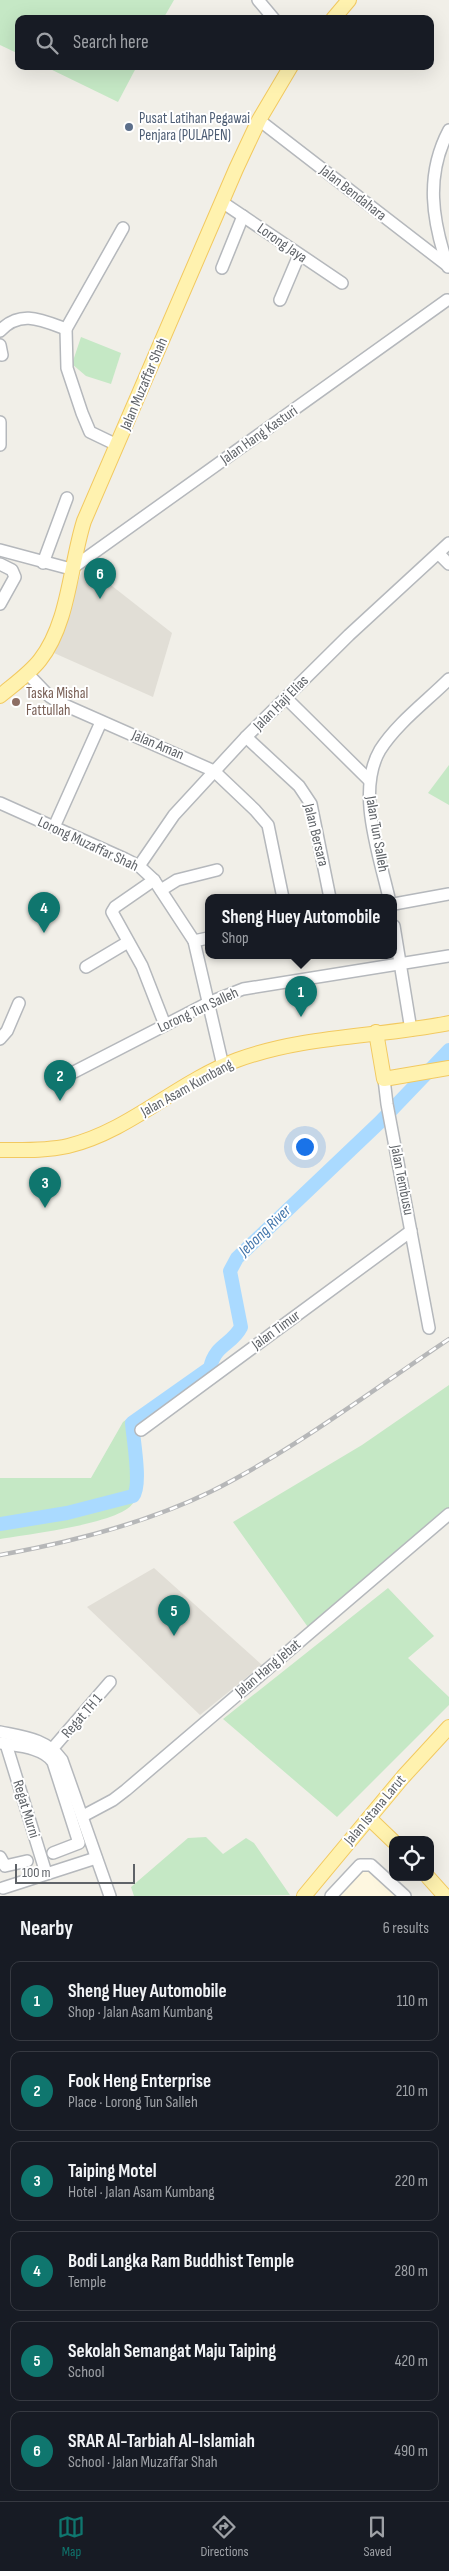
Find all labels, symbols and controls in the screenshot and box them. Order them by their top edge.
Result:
search box [15,15,434,70]
icon: search [33,29,61,57]
text: Search here [73,31,149,54]
place label: Pusat Latihan Pegawai Penjara (PULAPEN) [139,109,250,145]
marker: Pusat Latihan Pegawai Penjara (PULAPEN) [123,121,135,133]
street label: Jalan Bendahara [315,160,390,225]
street label: Lorong Jaya [253,219,311,267]
street label: Jalan Muzaffar Shah [116,335,172,434]
street label: Jalan Hang Kasturi [216,401,302,469]
pin: 6 [84,558,116,599]
street label: Jalan Haji Elias [249,671,313,735]
place label: Taska Mishal Fattullah [26,684,88,720]
marker: Taska Mishal Fattullah [10,696,22,708]
street label: Jalan Aman [128,725,187,764]
street label: Jalan Tun Salleh [361,794,393,873]
street label: Jalan Bersara [299,801,333,869]
street label: Lorong Muzaffar Shah [35,812,141,876]
pin: 4 [28,892,60,933]
popup [205,894,397,959]
text: Sheng Huey Automobile [222,906,380,929]
text: Shop [222,929,249,948]
pin: 1 [285,976,317,1017]
street label: Lorong Tun Salleh [155,983,241,1037]
street label: Jalan Asam Kumbang [137,1055,237,1122]
pin: 2 [44,1060,76,1101]
your location [292,1134,318,1160]
street label: Jalan Tembusu [386,1142,418,1217]
pin: 3 [29,1167,61,1208]
water label: Jebong River [234,1201,295,1261]
street label: Jalan Timur [247,1306,305,1355]
pin: 5 [158,1595,190,1636]
street label: Jalan Hang Jebat [230,1635,305,1702]
street label: Regat TH 1 [58,1689,107,1742]
street label: Jalan Istana Larut [339,1771,410,1850]
street label: Regat Murni [8,1778,44,1841]
map controls [389,1836,434,1881]
button: locate [389,1836,434,1881]
scale bar [15,1861,135,1884]
text: 100 m [22,1864,51,1881]
text: Nearby [20,1916,73,1941]
text: 6 results [383,1919,429,1938]
text: Sheng Huey Automobile [68,1980,227,2003]
text: 1 [34,1992,40,2011]
text: 110 m [397,1992,428,2011]
text: Shop · Jalan Asam Kumbang [68,2003,213,2022]
text: Fook Heng Enterprise [68,2070,211,2093]
text: 2 [33,2082,41,2101]
text: 210 m [396,2082,428,2101]
text: Place · Lorong Tun Salleh [68,2093,198,2112]
text: Taiping Motel [68,2160,157,2183]
text: 3 [33,2172,41,2191]
text: 220 m [395,2172,428,2191]
text: Hotel · Jalan Asam Kumbang [68,2183,215,2202]
text: Bodi Langka Ram Buddhist Temple [68,2250,294,2273]
text: 4 [33,2262,41,2281]
text: 280 m [394,2262,428,2281]
text: Temple [68,2273,106,2292]
text: Sekolah Semangat Maju Taiping [68,2340,276,2363]
text: 5 [33,2352,41,2371]
text: 420 m [395,2352,428,2371]
text: School [68,2363,104,2382]
text: SRAR Al-Tarbiah Al-Islamiah [68,2430,255,2453]
text: 6 [33,2442,41,2461]
text: 490 m [394,2442,428,2461]
text: School · Jalan Muzaffar Shah [68,2453,218,2472]
tab: Map [57,2513,85,2560]
tab: Directions [200,2513,249,2560]
tab: Saved [363,2513,392,2560]

